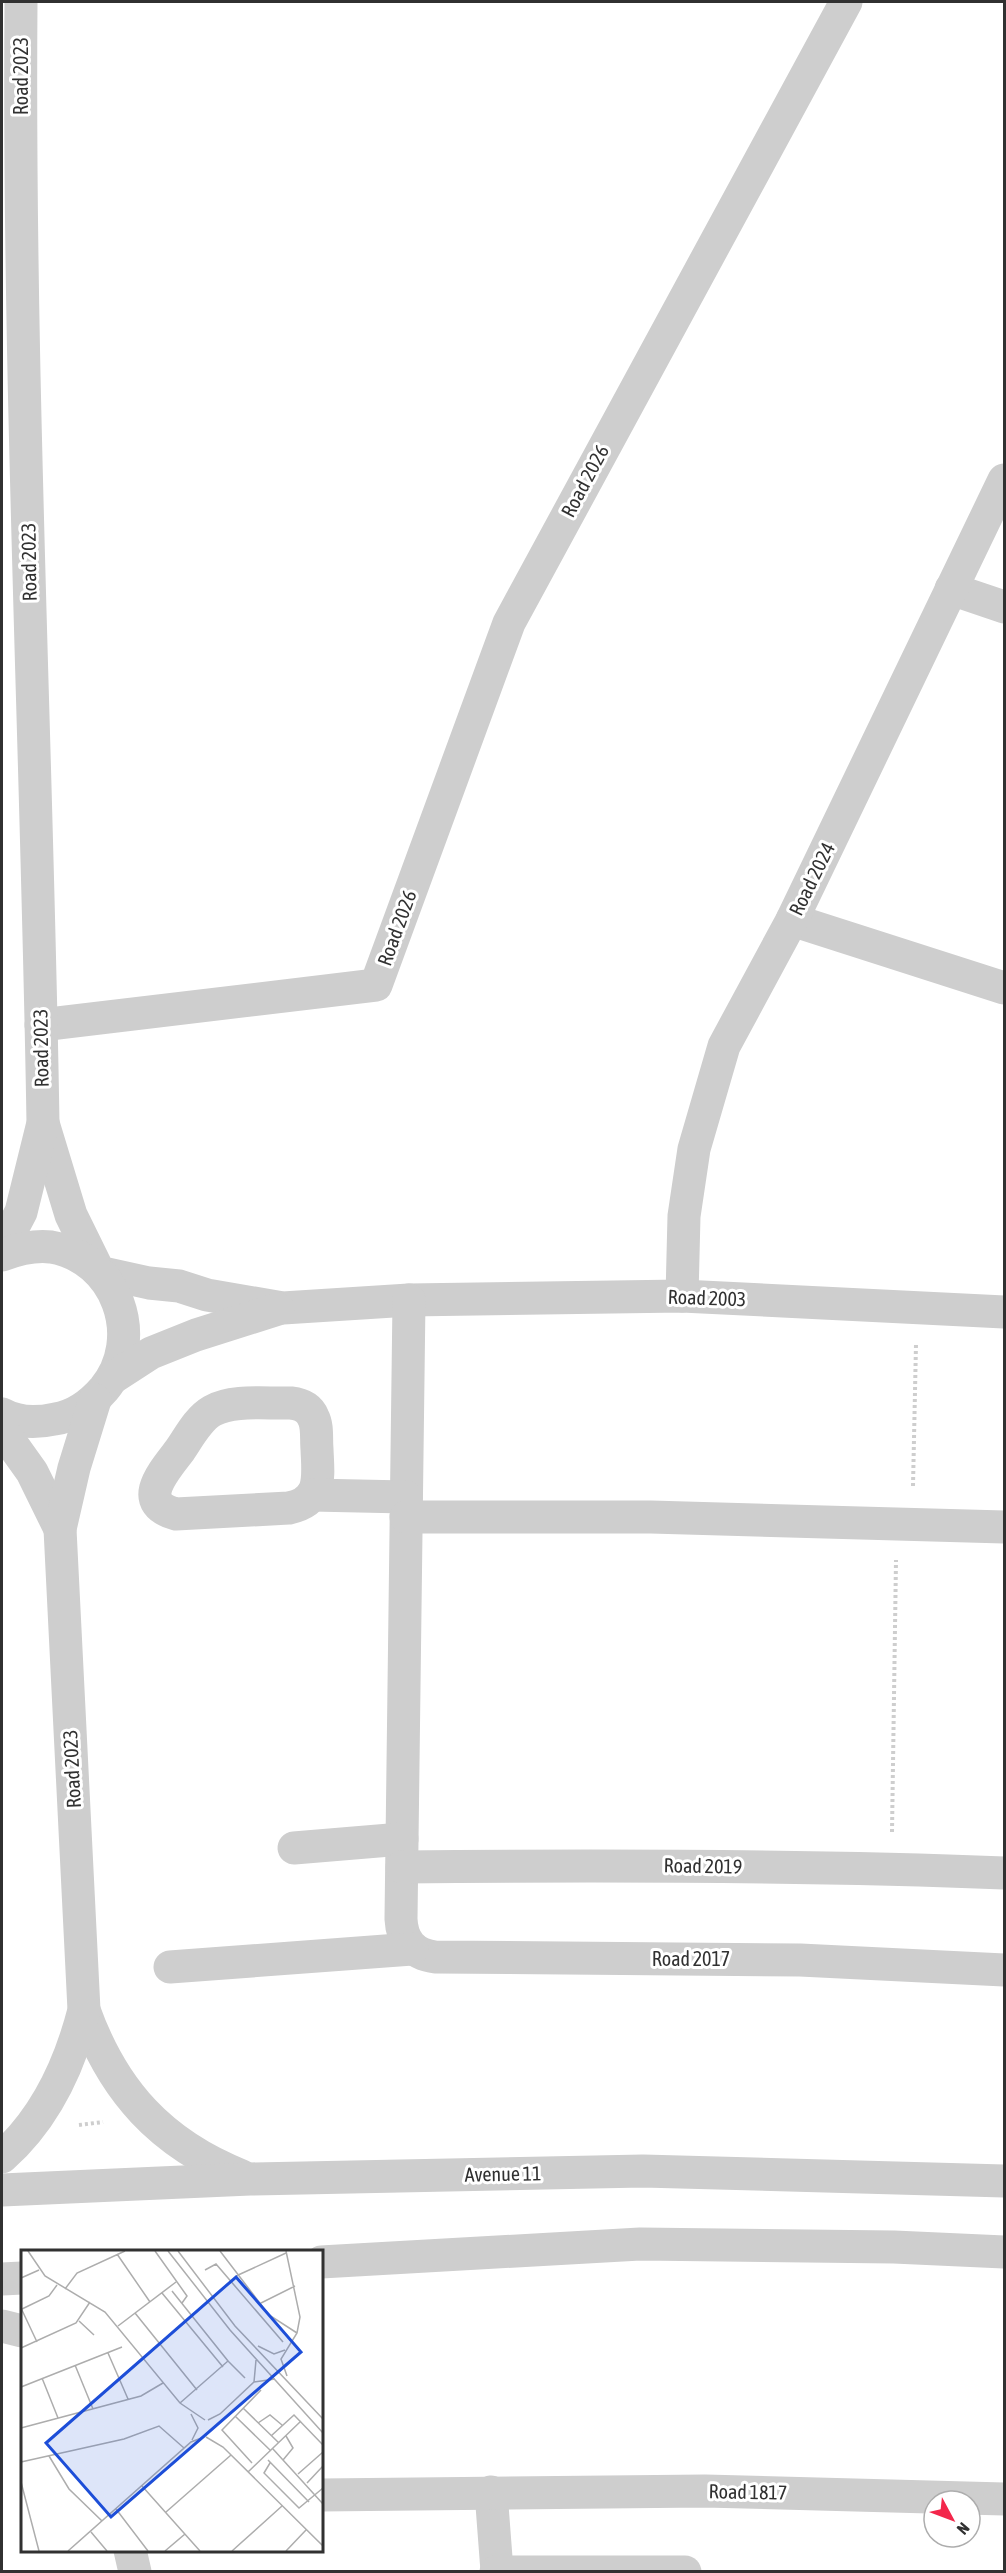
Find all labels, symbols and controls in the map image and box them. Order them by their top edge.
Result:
street label: Road 2023 [9,37,32,115]
street label: Road 2026 [556,441,613,521]
street label: Road 2023 [16,523,41,601]
street label: Road 2024 [784,838,839,919]
street label: Road 2026 [372,887,421,969]
street label: Road 2023 [28,1009,53,1087]
street label: Road 2003 [667,1285,747,1310]
street label: Road 2023 [58,1729,85,1809]
street label: Road 2019 [664,1853,742,1878]
street label: Road 2017 [652,1947,730,1970]
street label: Avenue 11 [464,2161,542,2186]
inset map [21,2250,322,2552]
street label: Road 1817 [709,2479,787,2504]
north arrow [922,2489,982,2549]
text: N [953,2519,973,2538]

